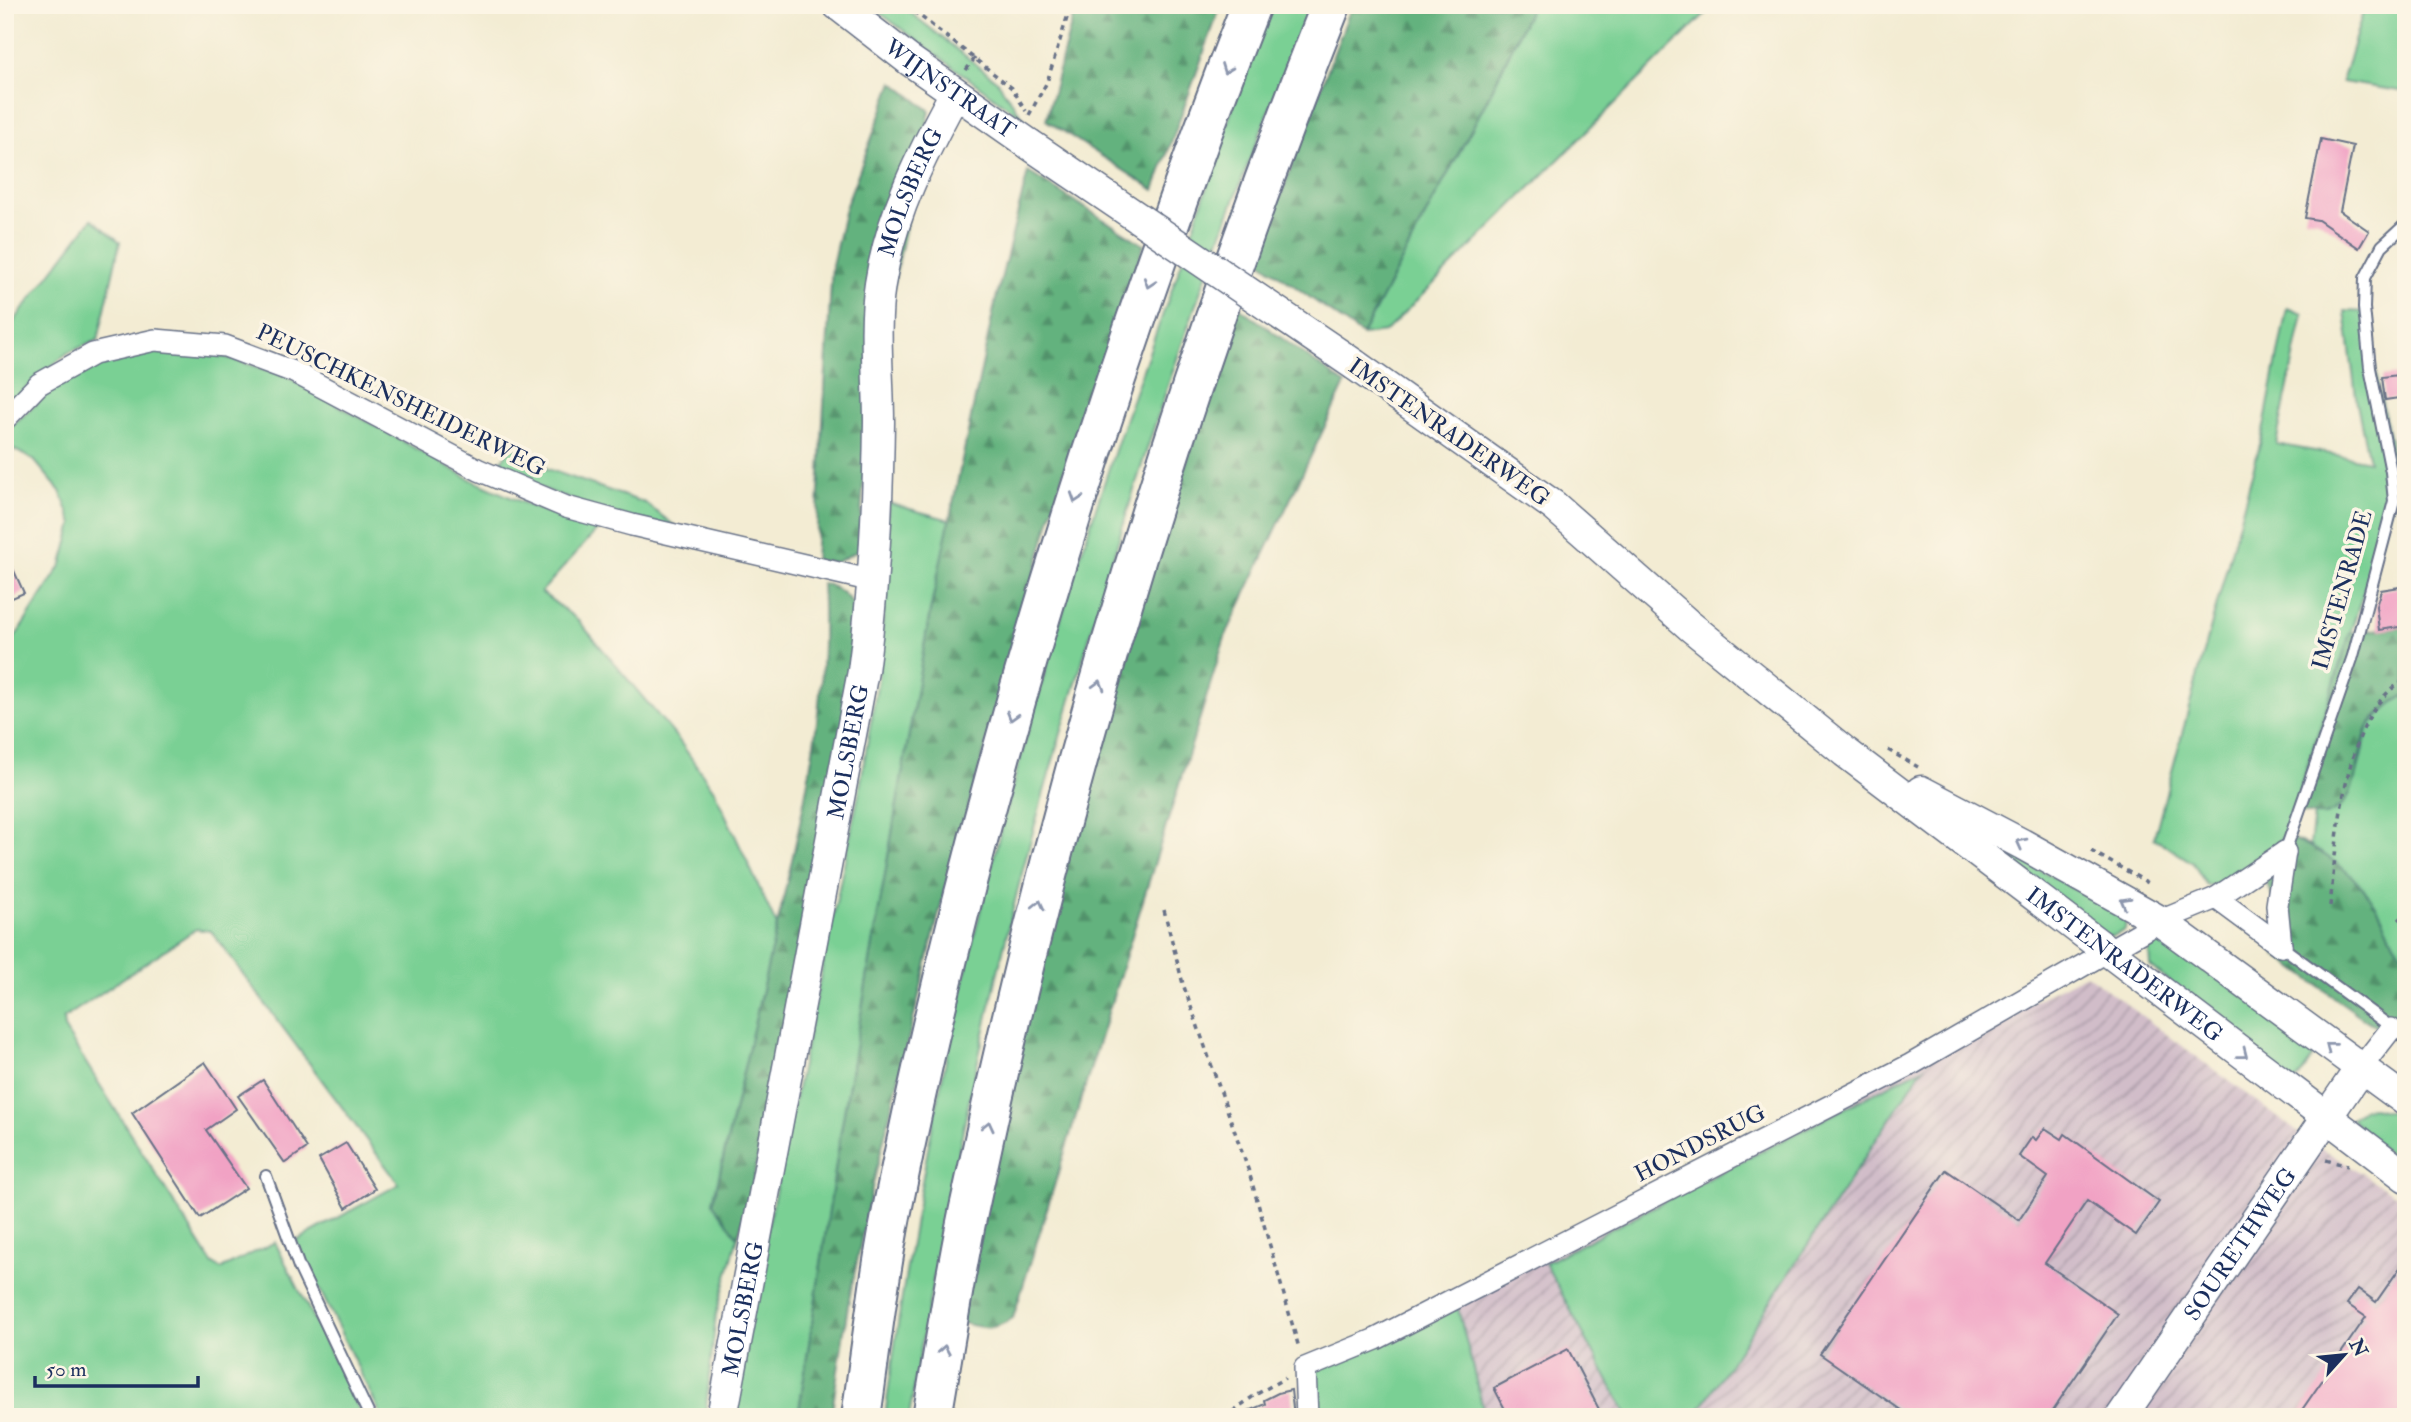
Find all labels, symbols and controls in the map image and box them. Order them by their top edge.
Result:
street label: WIJNSTRAAT [878,31,1022,145]
one-way arrow [1221,62,1235,74]
street label: MOLSBERG [871,123,949,260]
one-way arrow [1143,276,1157,288]
street label: PEUSCHKENSHEIDERWEG [252,317,550,483]
street label: IMSTENRADERWEG [1343,351,1555,513]
one-way arrow [1070,491,1084,504]
street label: IMSTENRADE [2305,507,2379,673]
one-way arrow [1091,680,1106,692]
street label: MOLSBERG [821,682,875,822]
one-way arrow [1005,710,1020,722]
one-way arrow [2016,838,2028,852]
street label: IMSTENRADERWEG [2021,880,2229,1048]
one-way arrow [2120,897,2133,910]
one-way arrow [1031,899,1045,911]
one-way arrow [2326,1043,2338,1056]
one-way arrow [2235,1045,2248,1058]
street label: HONDSRUG [1630,1098,1770,1188]
one-way arrow [979,1120,994,1132]
street label: SOURETHWEG [2177,1162,2302,1326]
street label: MOLSBERG [715,1239,769,1379]
north arrow [2310,1320,2380,1390]
text: N [2343,1334,2373,1362]
one-way arrow [936,1344,951,1355]
scale bar [35,1345,198,1389]
text: 50 m [46,1356,87,1383]

